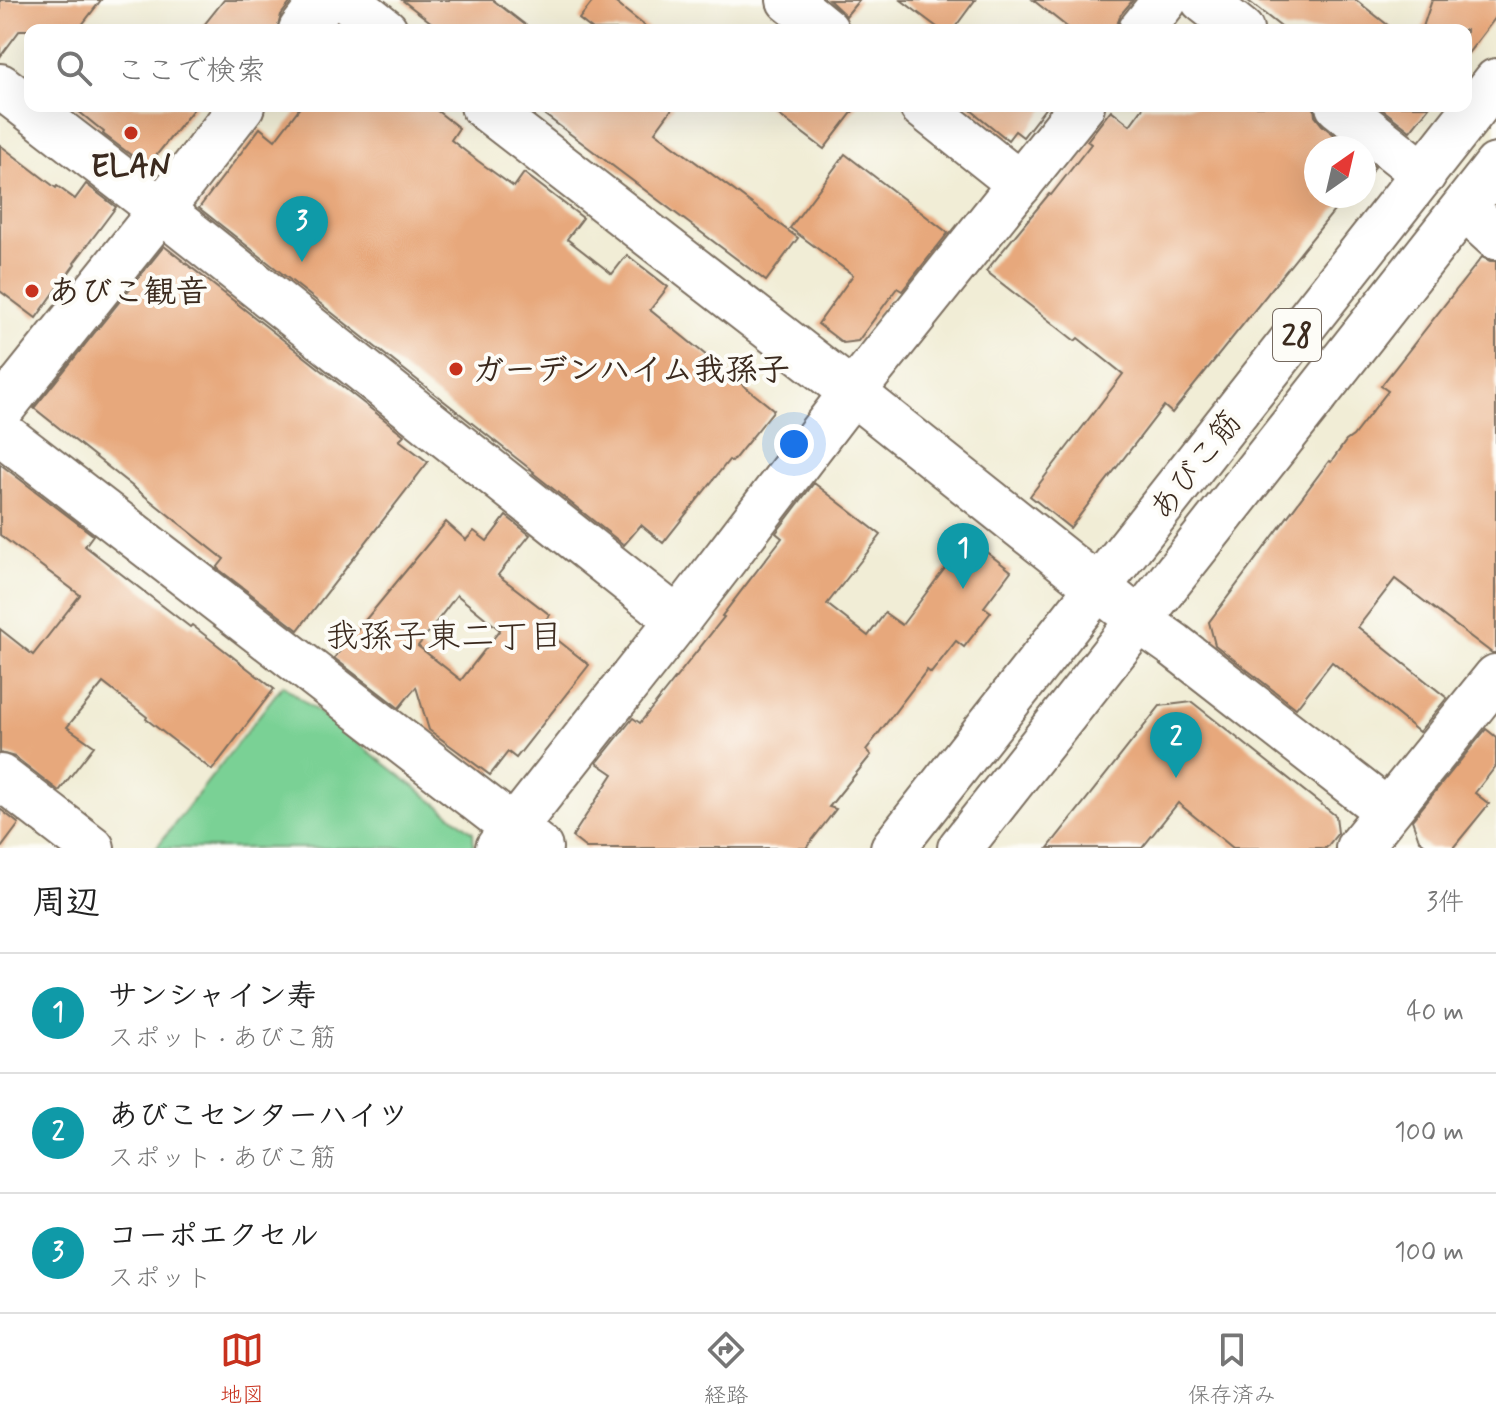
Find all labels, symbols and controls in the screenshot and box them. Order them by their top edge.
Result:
search box [24,24,1472,112]
icon: search [52,46,96,90]
text: ここで検索 [116,52,266,91]
marker: ELAN [122,124,140,142]
north arrow [1304,136,1376,208]
place label: ELAN [91,146,171,188]
pin: 3 [276,196,328,262]
place label: あびこ観音 [48,272,208,314]
marker: あびこ観音 [23,282,41,300]
road number: 28 [1273,309,1321,361]
place label: ガーデンハイム我孫子 [472,350,789,392]
marker: ガーデンハイム我孫子 [447,360,465,378]
street label: あびこ筋 [1141,403,1253,530]
your location [774,424,814,464]
pin: 1 [937,523,989,589]
district label: 我孫子東二丁目 [325,615,563,660]
pin: 2 [1150,712,1202,778]
text: 周辺 [32,881,100,926]
text: 3件 [1426,886,1464,920]
text: サンシャイン寿 [108,977,317,1016]
text: 1 [52,996,64,1030]
text: 40 m [1406,996,1464,1030]
text: スポット · あびこ筋 [108,1022,336,1056]
text: あびこセンターハイツ [108,1097,408,1136]
text: 2 [52,1116,64,1150]
text: 100 m [1394,1116,1464,1150]
text: スポット · あびこ筋 [108,1142,336,1176]
text: コーポエクセル [108,1217,319,1256]
text: 3 [52,1236,64,1270]
text: 100 m [1394,1236,1464,1270]
text: スポット [108,1262,212,1296]
tab: 地図 [220,1328,264,1410]
tab: 経路 [704,1328,748,1410]
tab: 保存済み [1188,1328,1276,1410]

